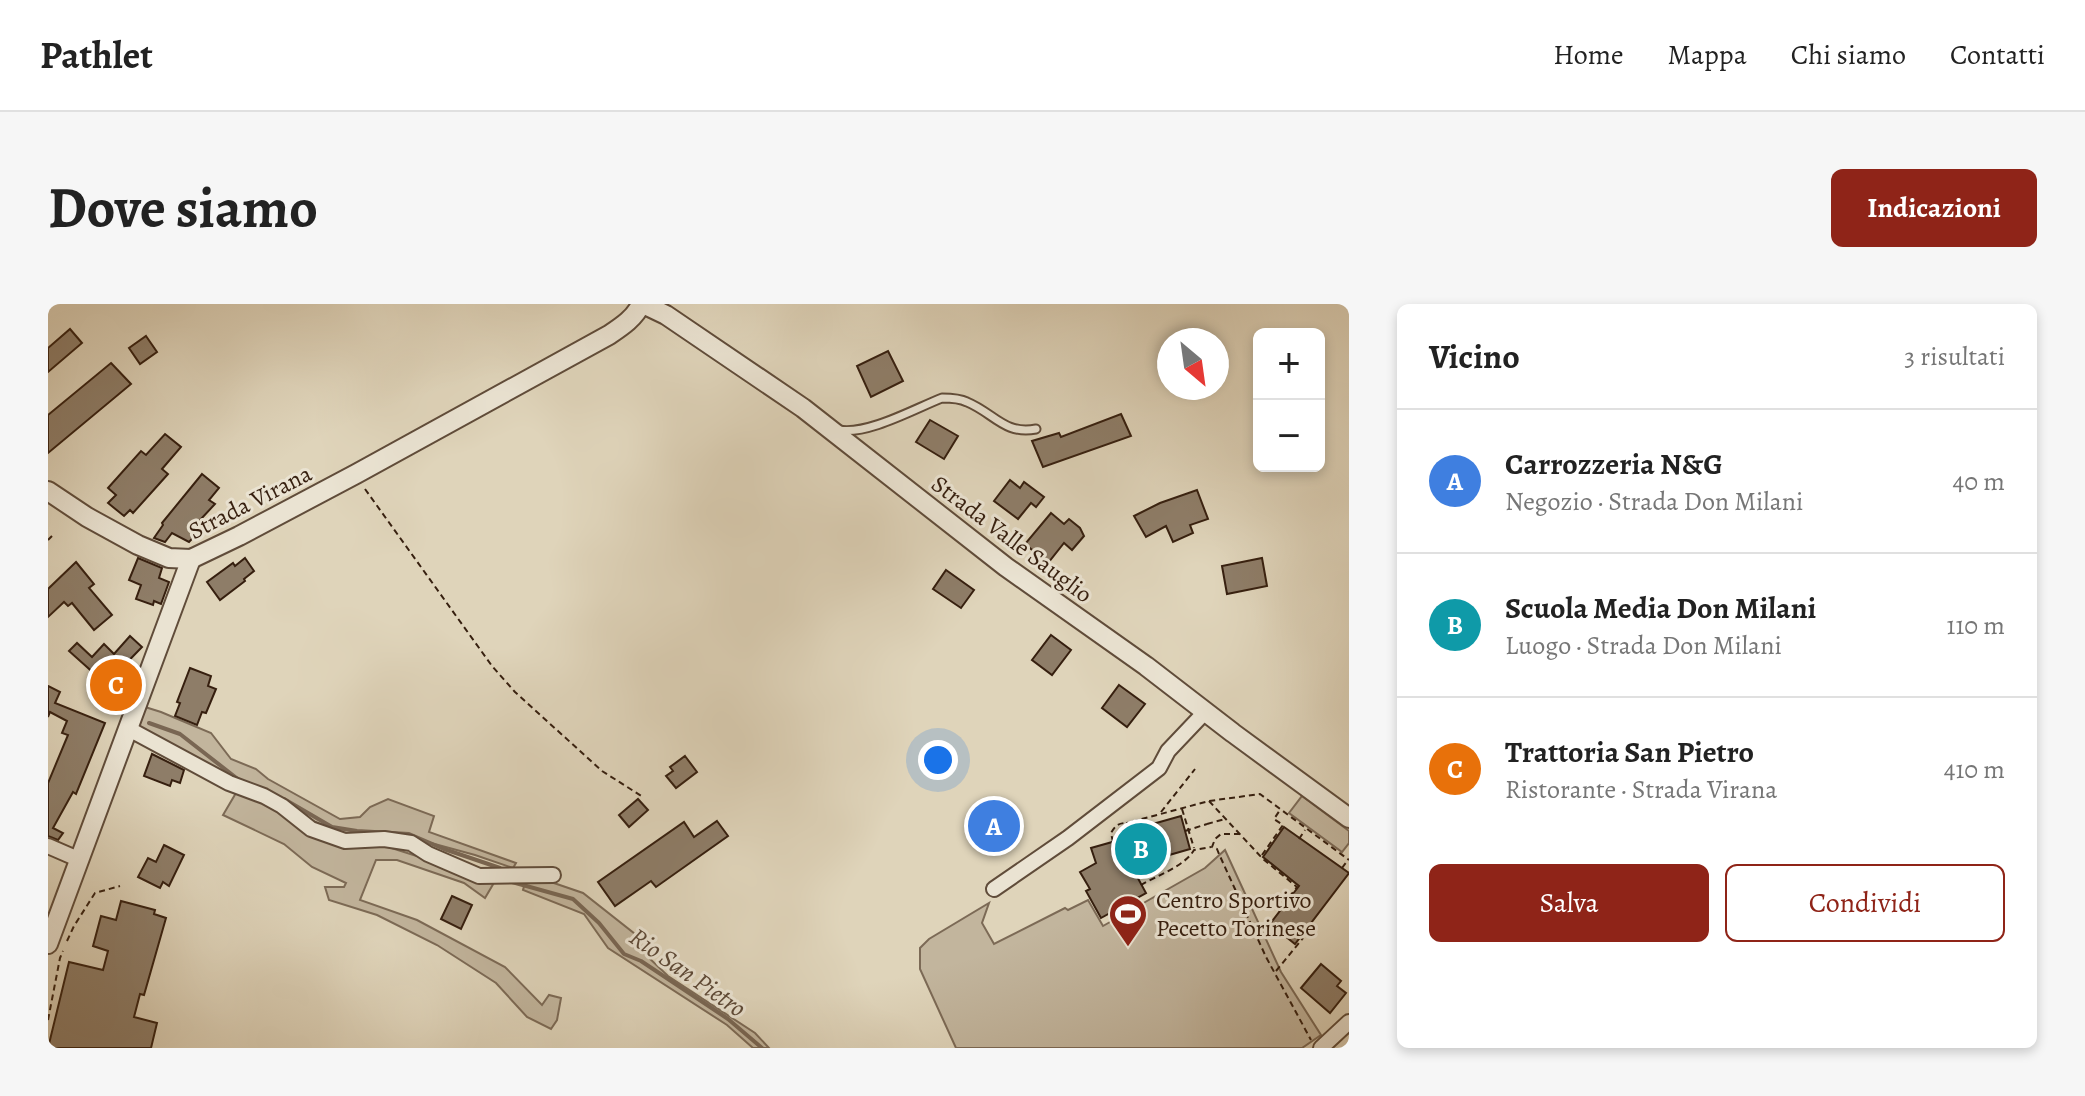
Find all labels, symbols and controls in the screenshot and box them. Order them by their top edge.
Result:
text: Pathlet [40,29,153,81]
text: Home [1553,36,1624,74]
text: Mappa [1668,36,1747,74]
text: Chi siamo [1791,36,1906,74]
text: Contatti [1950,36,2045,74]
button: Indicazioni [1831,169,2037,247]
text: Dove siamo [48,170,318,246]
north arrow [1157,328,1229,400]
map controls [1253,328,1325,472]
button: + [1253,328,1325,400]
text: Vicino [1429,333,1520,380]
text: 3 risultati [1904,339,2005,374]
button: − [1253,400,1325,472]
text: Carrozzeria N&G [1505,444,1723,484]
street label: Strada Virana [183,457,318,547]
text: A [1447,464,1463,499]
text: 40 m [1953,464,2005,499]
street label: Strada Valle Sauglio [925,468,1099,610]
text: Negozio · Strada Don Milani [1505,484,1803,519]
text: Scuola Media Don Milani [1505,588,1816,628]
text: B [1447,608,1463,643]
text: 110 m [1947,608,2005,643]
text: Luogo · Strada Don Milani [1505,628,1782,663]
pin: C [90,655,142,715]
text: Trattoria San Pietro [1505,732,1754,772]
your location [918,740,958,780]
text: C [1447,752,1463,787]
text: 410 m [1944,752,2005,787]
text: Ristorante · Strada Virana [1505,772,1777,807]
pin: A [968,796,1020,856]
pin: B [1115,819,1167,879]
button: Salva [1429,864,1709,942]
button: Condividi [1725,864,2005,942]
place label: Centro Sportivo Pecetto Torinese [1156,884,1316,944]
sports icon: Centro Sportivo Pecetto Torinese [1107,893,1149,948]
water label: Rio San Pietro [622,919,753,1025]

